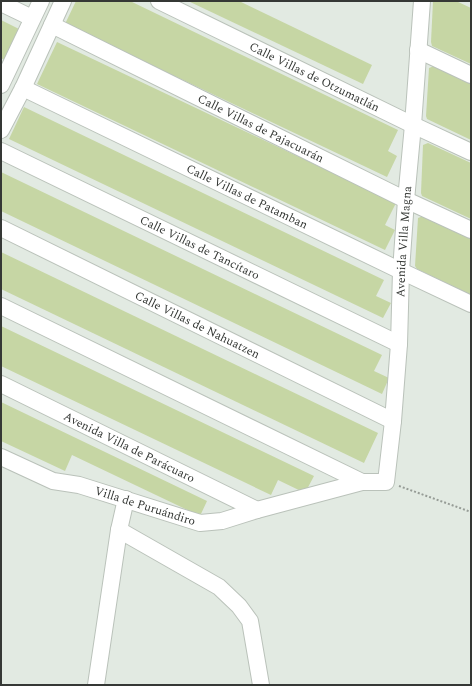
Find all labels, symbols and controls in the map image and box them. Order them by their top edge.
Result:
street label: Calle Villas de Otzumatlán [246,37,383,117]
street label: Calle Villas de Pajacuarán [194,89,327,168]
street label: Calle Villas de Patamban [183,159,311,234]
street label: Avenida Villa Magna [391,185,417,298]
street label: Calle Villas de Tancítaro [136,211,263,285]
street label: Calle Villas de Nahuatzen [131,286,263,364]
street label: Avenida Villa de Parácuaro [60,407,198,488]
street label: Villa de Puruándiro [92,482,198,531]

